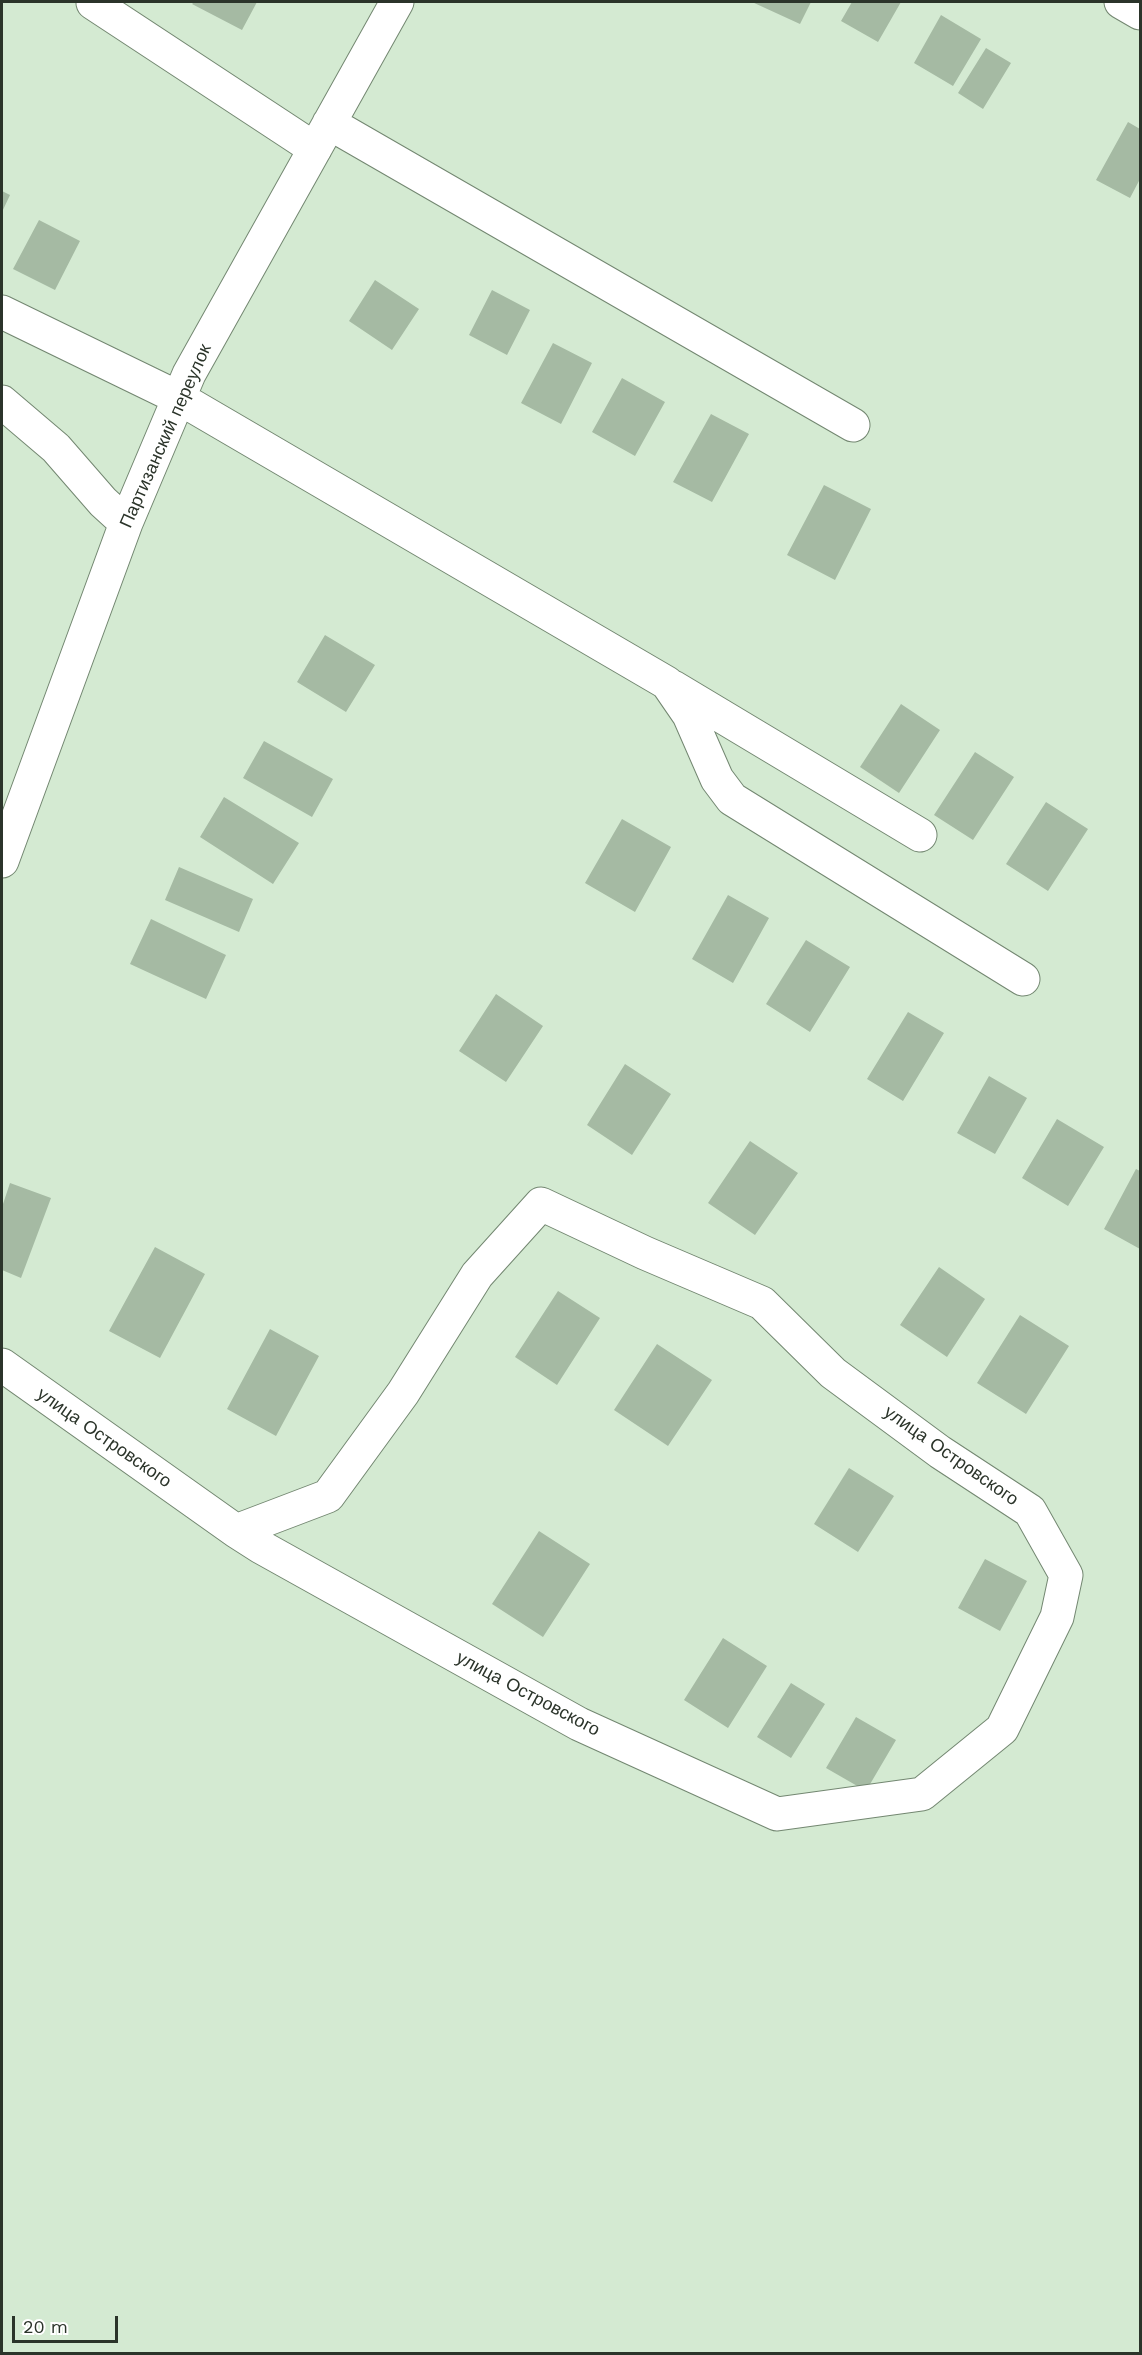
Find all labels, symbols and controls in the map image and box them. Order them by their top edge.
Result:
street label: Партизанский переулок [116,341,216,531]
street label: улица Островского [32,1383,176,1493]
street label: улица Островского [879,1401,1023,1511]
street label: улица Островского [453,1647,603,1741]
scale bar [15,2304,122,2342]
text: 20 m [23,2316,68,2337]

